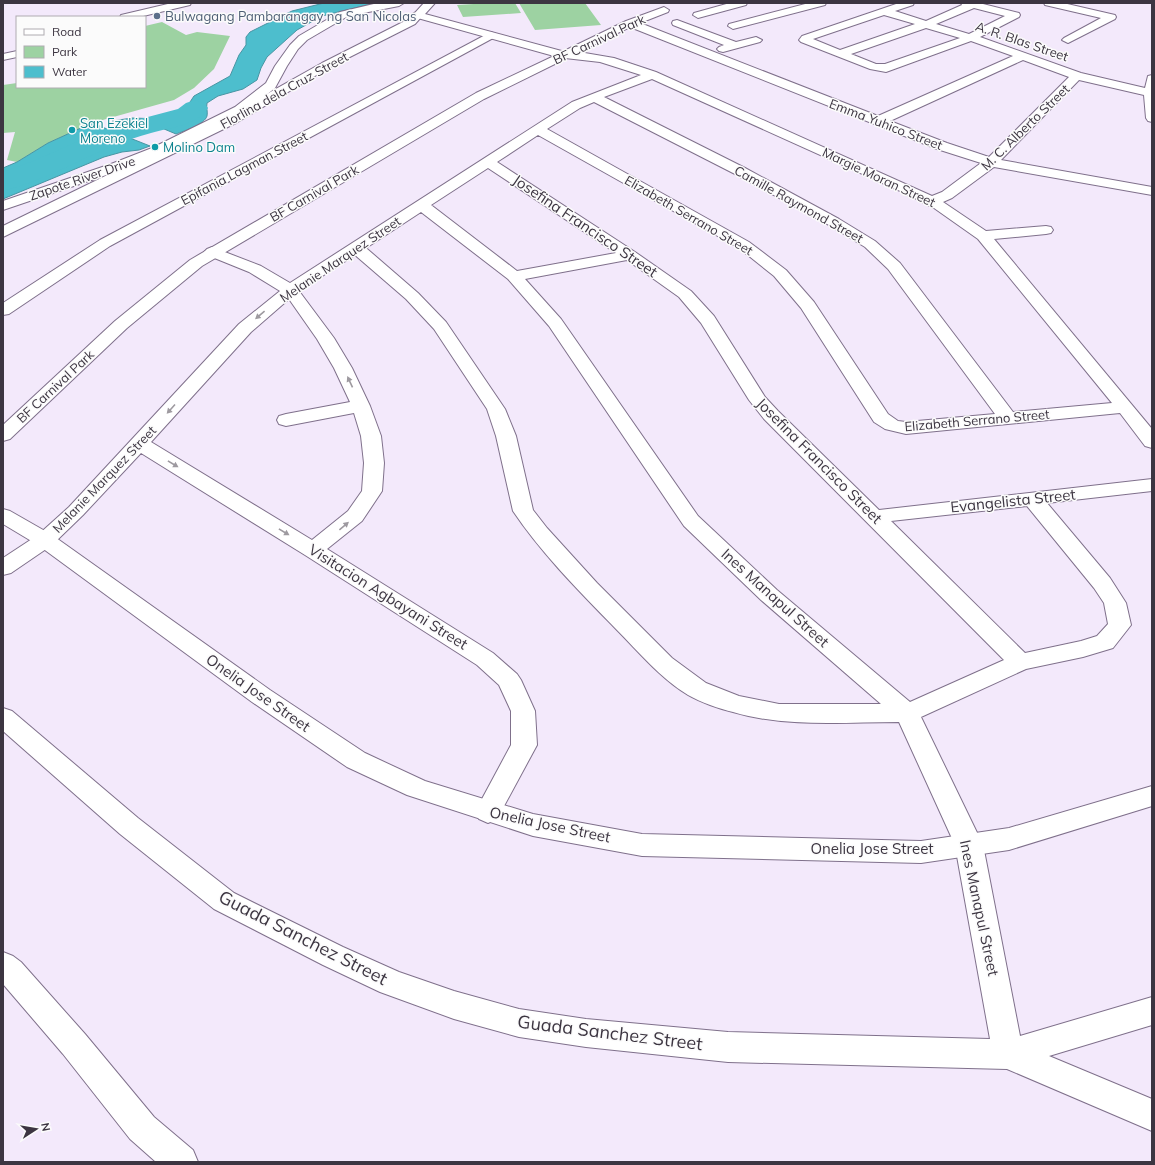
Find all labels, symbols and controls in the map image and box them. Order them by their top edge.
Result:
place label: Bulwagang Pambarangay ng San Nicolas [165,8,416,24]
marker: Bulwagang Pambarangay ng San Nicolas [152,11,162,21]
street label: BF Carnival Park [550,11,648,67]
legend [16,16,146,88]
street label: A. R. Blas Street [973,18,1071,65]
text: Road [52,24,81,39]
text: Park [52,44,78,59]
street label: Florlina dela Cruz Street [217,48,351,132]
text: Water [52,64,88,79]
street label: M. C. Alberto Street [977,80,1073,173]
street label: Emma Yuhico Street [827,95,945,153]
place label: San Ezekiel Moreno [80,115,148,146]
marker: San Ezekiel Moreno [67,125,77,135]
street label: Epifania Lagman Street [178,128,311,208]
place label: Molino Dam [163,139,235,155]
marker: Molino Dam [150,142,160,152]
street label: Margie Moran Street [820,144,939,210]
street label: Zapote River Drive [27,152,137,204]
street label: BF Carnival Park [267,161,362,225]
street label: Camille Raymond Street [732,162,867,246]
street label: Josefina Francisco Street [509,170,661,281]
street label: Elizabeth Serrano Street [622,172,756,259]
street label: Melanie Marquez Street [277,212,404,305]
one-way arrow [255,311,266,320]
street label: BF Carnival Park [13,346,97,426]
one-way arrow [347,377,353,388]
street label: Josefina Francisco Street [752,394,886,528]
one-way arrow [167,405,176,414]
street label: Elizabeth Serrano Street [904,406,1051,434]
street label: Melanie Marquez Street [49,422,159,536]
one-way arrow [168,460,178,468]
street label: Evangelista Street [949,484,1076,517]
one-way arrow [339,522,349,531]
one-way arrow [279,528,289,536]
street label: Visitacion Agbayani Street [305,540,471,653]
street label: Ines Manapul Street [718,544,833,651]
street label: Onelia Jose Street [202,650,314,736]
street label: Onelia Jose Street [488,802,612,847]
street label: Ines Manapul Street [956,838,1003,978]
street label: Onelia Jose Street [810,839,934,858]
street label: Guada Sanchez Street [215,885,391,990]
street label: Guada Sanchez Street [516,1010,704,1055]
north arrow [16,1109,56,1149]
text: N [38,1121,53,1132]

